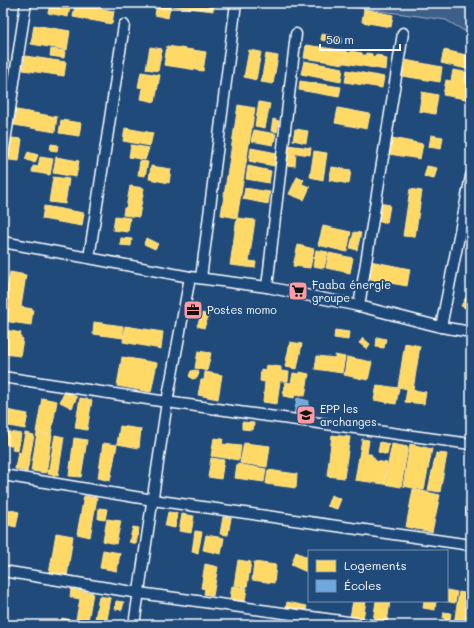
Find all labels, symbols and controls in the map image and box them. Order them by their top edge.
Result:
scale bar [320,26,400,52]
text: 50 m [326,31,354,47]
place label: Faaba énergie groupe [312,277,391,305]
supermarket icon: Faaba énergie groupe [287,280,309,302]
office icon: Postes momo [182,299,204,321]
place label: Postes momo [207,302,277,317]
place label: EPP les archanges [320,401,377,429]
school or university icon: EPP les archanges [295,404,317,426]
legend [308,550,448,602]
text: Logements [344,557,407,573]
text: Écoles [344,577,381,593]

